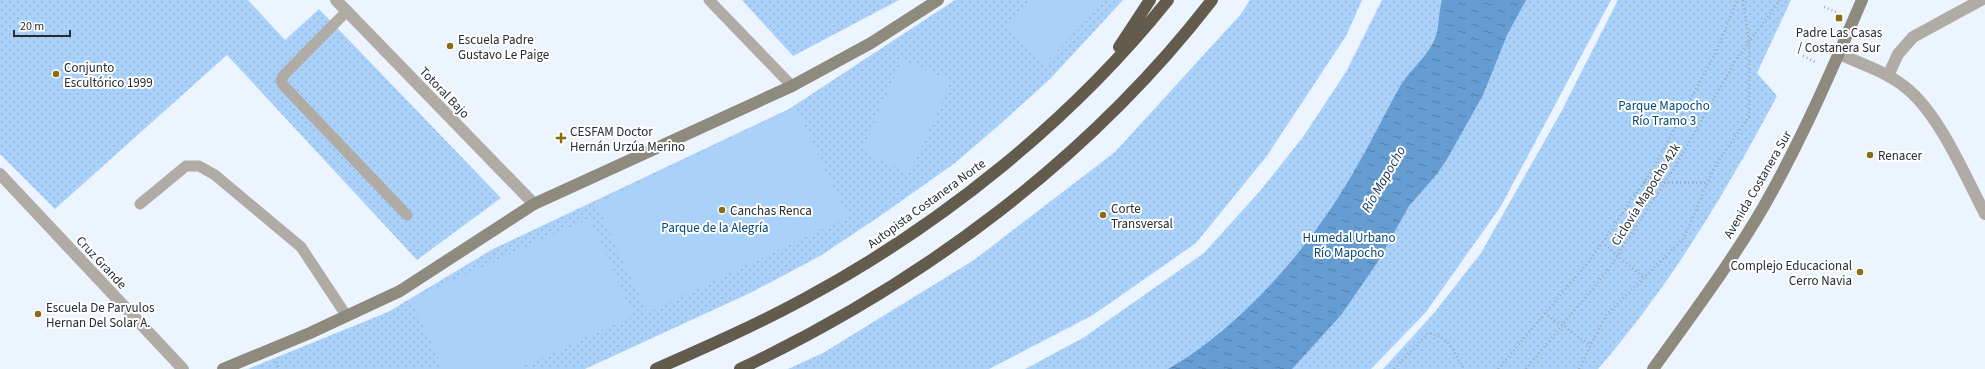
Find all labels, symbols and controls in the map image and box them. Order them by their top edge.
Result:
scale bar [14,12,70,38]
marker: Padre Las Casas / Costanera Sur [1834,13,1844,23]
text: 20 m [20,18,44,35]
place label: Padre Las Casas / Costanera Sur [1796,24,1883,57]
place label: Escuela Padre Gustavo Le Paige [458,31,549,64]
marker: Escuela Padre Gustavo Le Paige [445,41,455,51]
place label: Conjunto Escultórico 1999 [64,59,153,92]
street label: Totoral Bajo [415,63,473,122]
marker: Conjunto Escultórico 1999 [51,69,61,79]
park label: Parque Mapocho Río Tramo 3 [1618,97,1710,130]
place label: CESFAM Doctor Hernán Urzúa Merino [570,123,685,156]
street label: Avenida Costanera Sur [1720,127,1796,242]
marker: CESFAM Doctor Hernán Urzúa Merino [555,132,567,144]
street label: Ciclovía Mapocho 42k [1607,139,1685,249]
water label: Río Mapocho [1357,143,1411,216]
place label: Renacer [1878,147,1922,165]
marker: Renacer [1865,150,1875,160]
street label: Autopista Costanera Norte [864,155,989,253]
place label: Corte Transversal [1111,200,1173,233]
place label: Canchas Renca [730,202,812,220]
marker: Canchas Renca [717,205,727,215]
marker: Corte Transversal [1098,210,1108,220]
park label: Parque de la Alegría [661,219,769,237]
park label: Humedal Urbano Río Mapocho [1302,229,1396,262]
street label: Cruz Grande [72,232,131,293]
place label: Complejo Educacional Cerro Navia [1730,257,1852,290]
marker: Complejo Educacional Cerro Navia [1855,267,1865,277]
place label: Escuela De Parvulos Hernan Del Solar A. [46,299,155,332]
marker: Escuela De Parvulos Hernan Del Solar A. [33,309,43,319]

